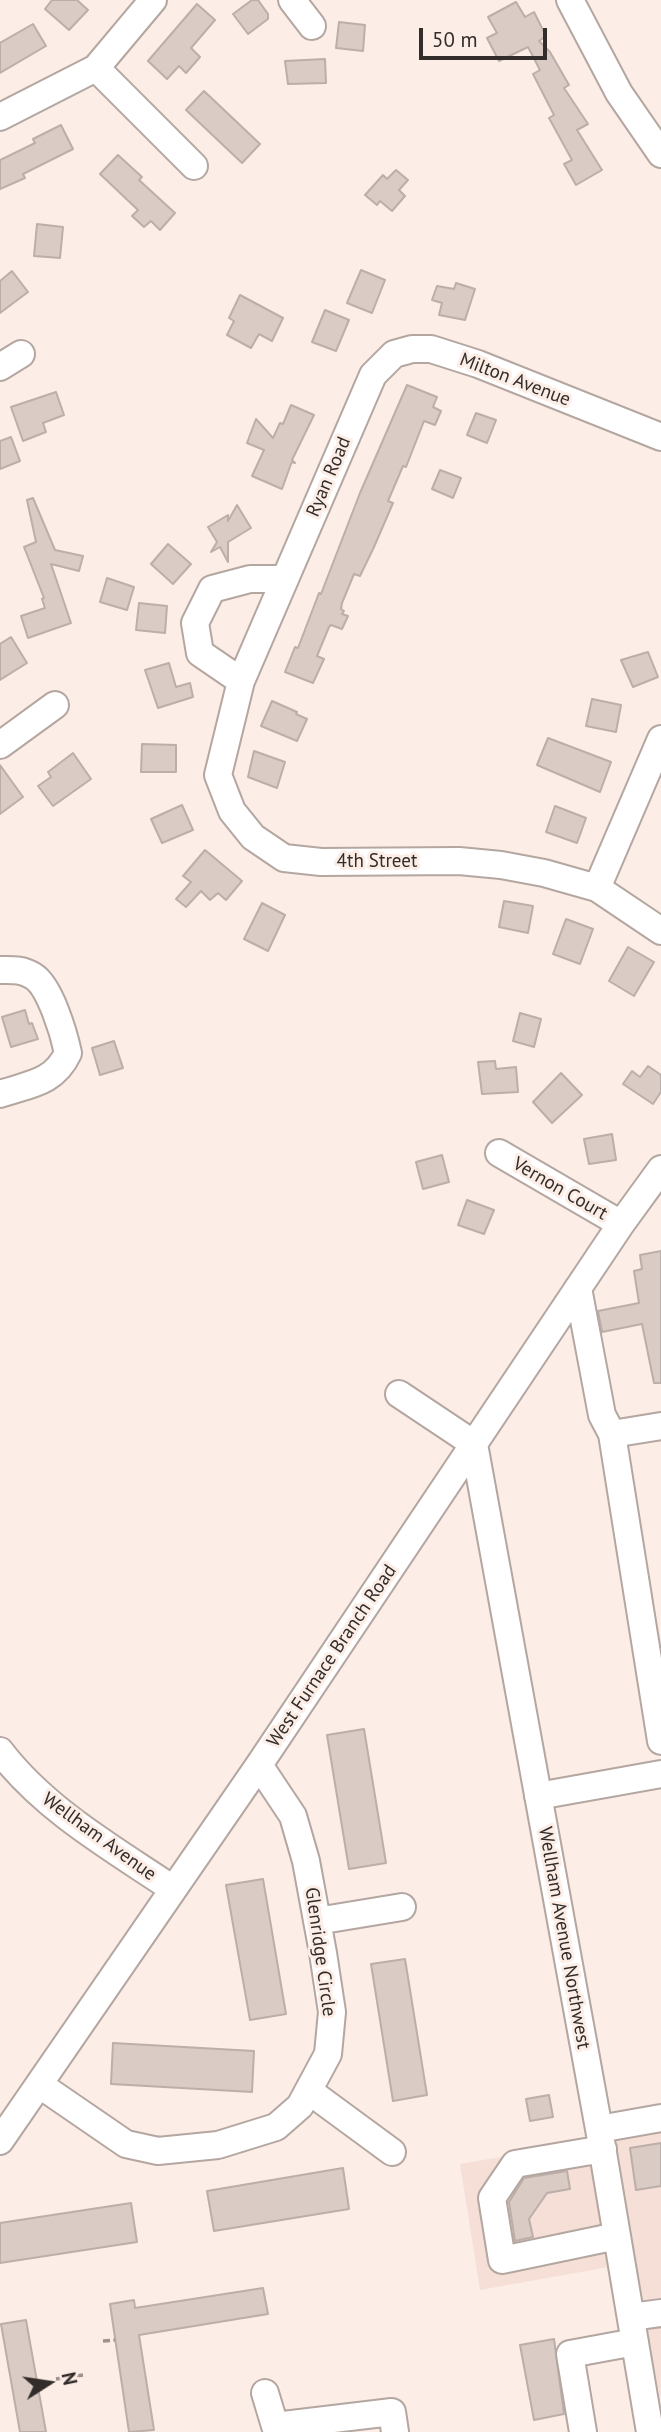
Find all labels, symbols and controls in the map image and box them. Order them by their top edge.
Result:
scale bar [423,14,551,58]
text: 50 m [432,26,478,53]
street label: Milton Avenue [456,348,574,412]
street label: Ryan Road [302,434,356,520]
street label: 4th Street [337,851,417,873]
street label: Vernon Court [508,1153,612,1225]
street label: West Furnace Branch Road [262,1561,402,1751]
street label: Wellham Avenue [38,1788,160,1886]
street label: Wellham Avenue Northwest [533,1825,595,2051]
street label: Glenridge Circle [300,1886,340,2018]
north arrow [14,2348,84,2418]
text: N [57,2370,83,2387]

